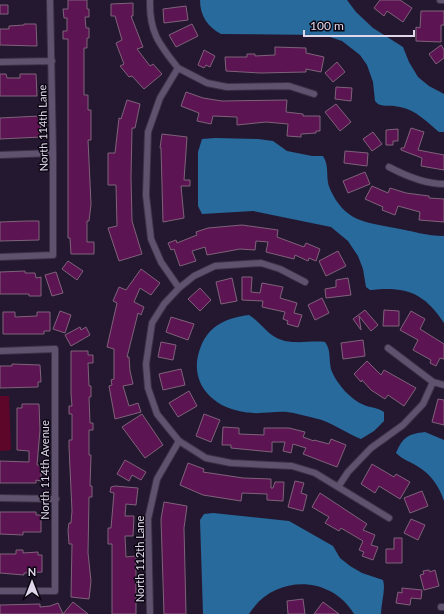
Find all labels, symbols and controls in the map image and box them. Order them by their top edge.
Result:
scale bar [304,12,414,38]
text: 100 m [310,18,344,33]
street label: North 114th Lane [35,84,50,171]
street label: North 114th Avenue [38,420,51,520]
street label: North 112th Lane [133,516,146,602]
north arrow [12,562,52,602]
text: N [28,565,36,578]

